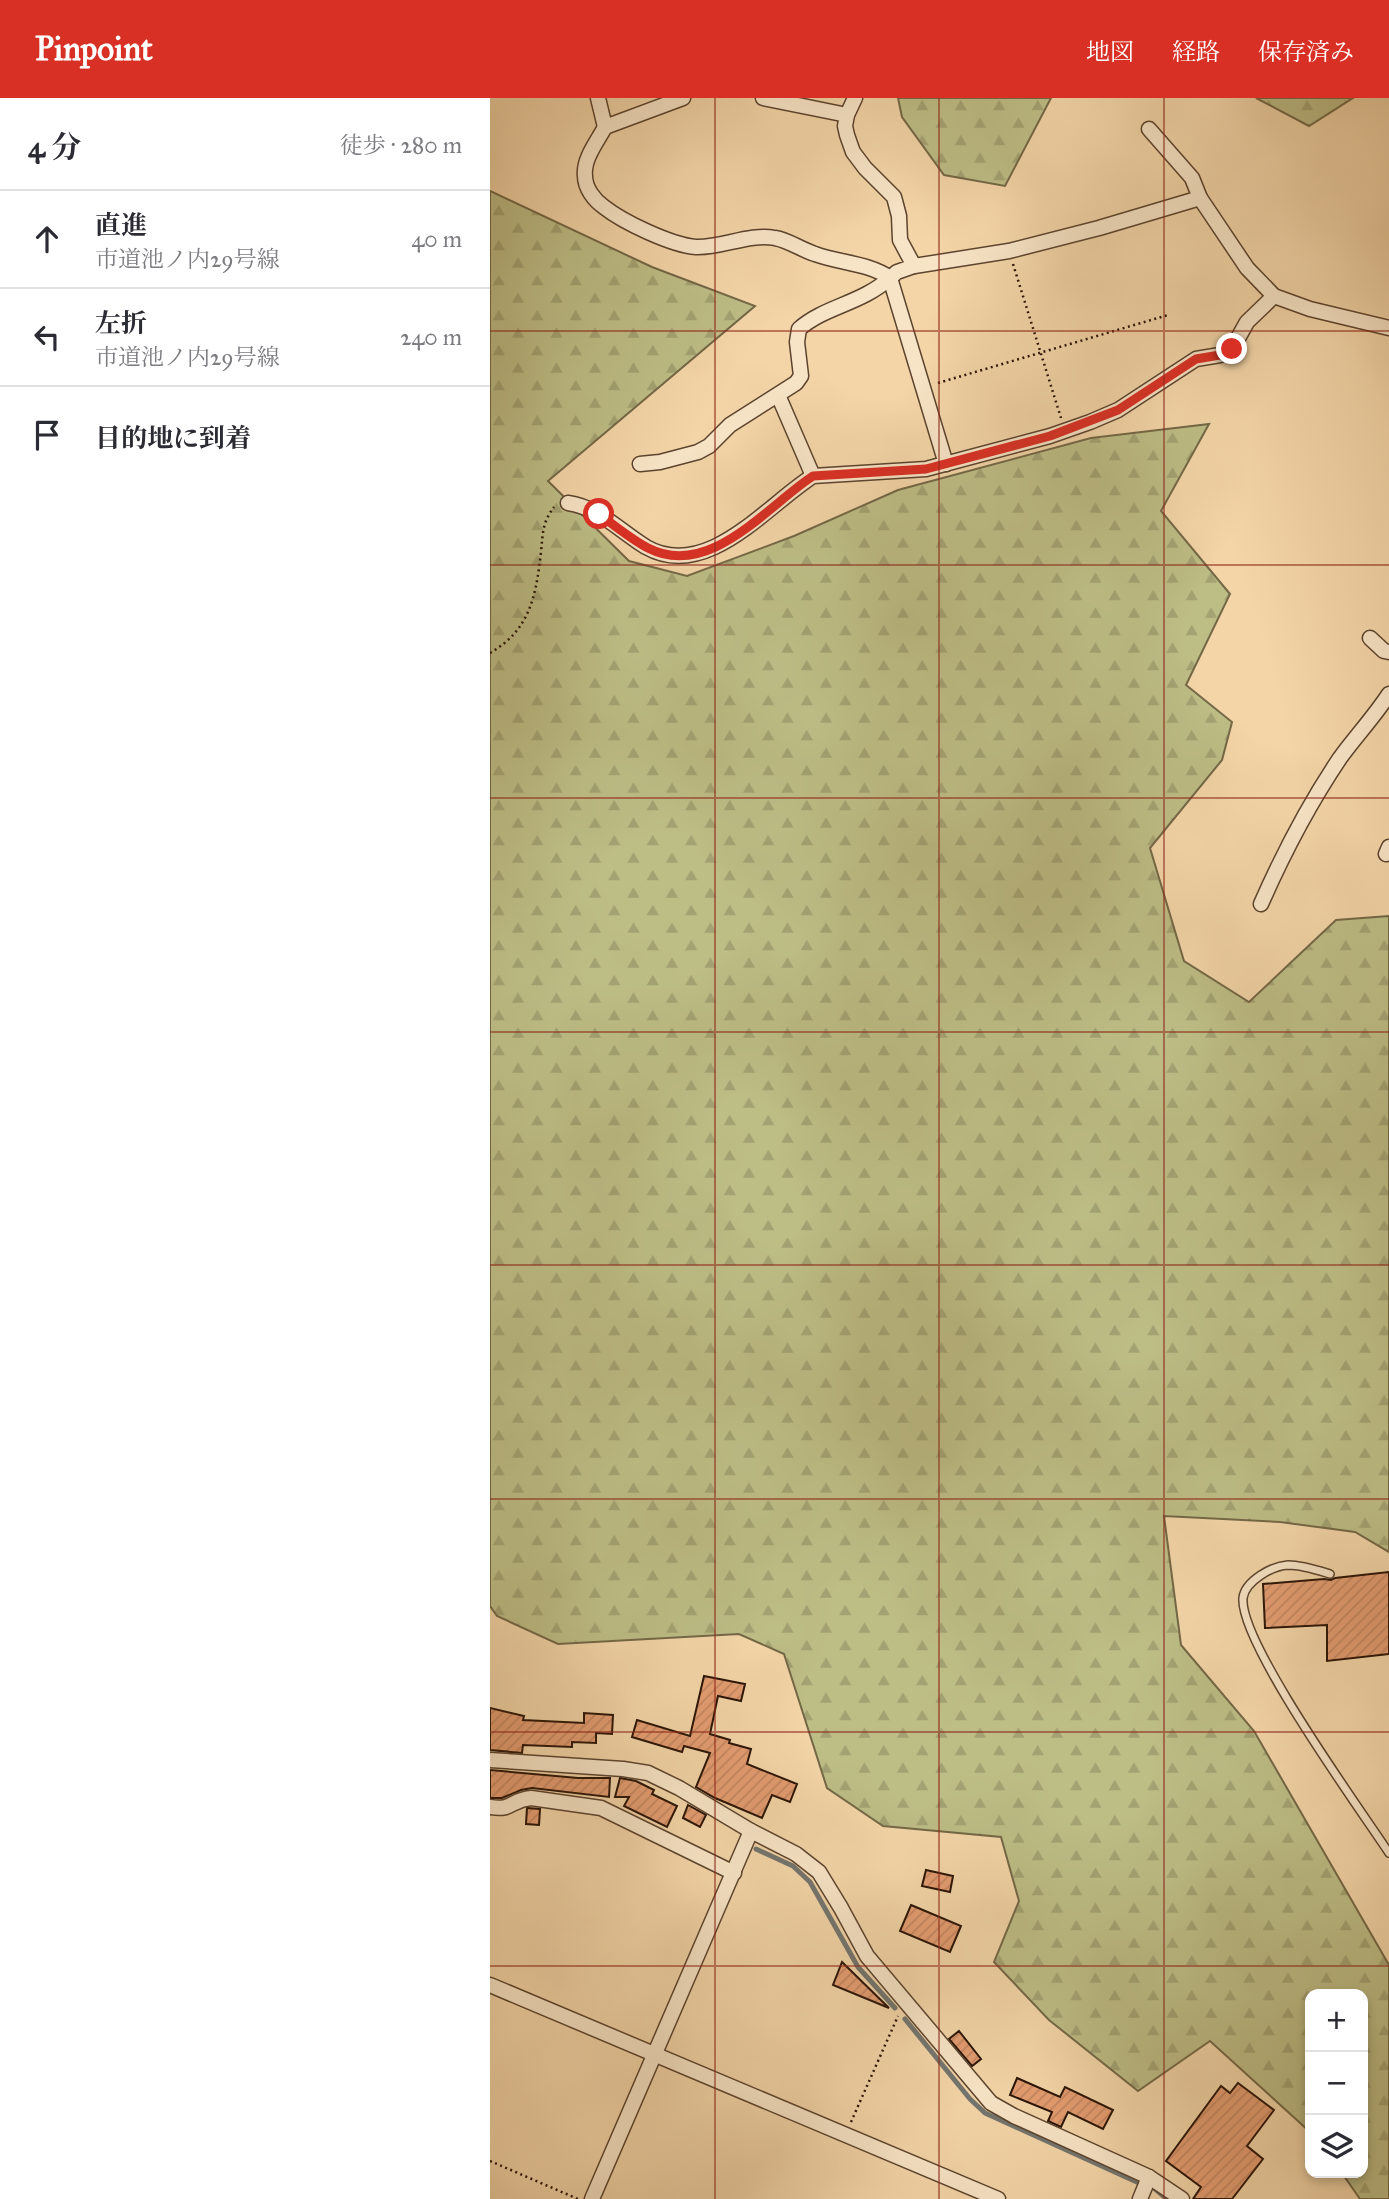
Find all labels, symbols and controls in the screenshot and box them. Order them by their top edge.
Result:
text: Pinpoint [35,29,153,69]
text: 地図 [1086,37,1134,67]
text: 経路 [1172,37,1220,67]
text: 保存済み [1258,37,1354,67]
text: 4 分 [28,129,81,165]
text: 徒歩 · 280 m [340,131,462,159]
text: 直進 [95,209,147,241]
icon: ahead [28,220,66,258]
text: 40 m [412,225,462,253]
text: 市道池ノ内29号線 [95,245,280,273]
text: 左折 [95,307,147,339]
icon: left [28,318,66,356]
text: 240 m [400,323,462,351]
route end [1216,333,1247,364]
text: 市道池ノ内29号線 [95,343,280,371]
icon: arrive [28,416,66,454]
text: 目的地に到着 [95,422,251,454]
route start [583,498,614,529]
map controls [1305,1989,1368,2178]
button: + [1305,1989,1368,2052]
button: − [1305,2052,1368,2115]
button: layers [1305,2115,1368,2178]

